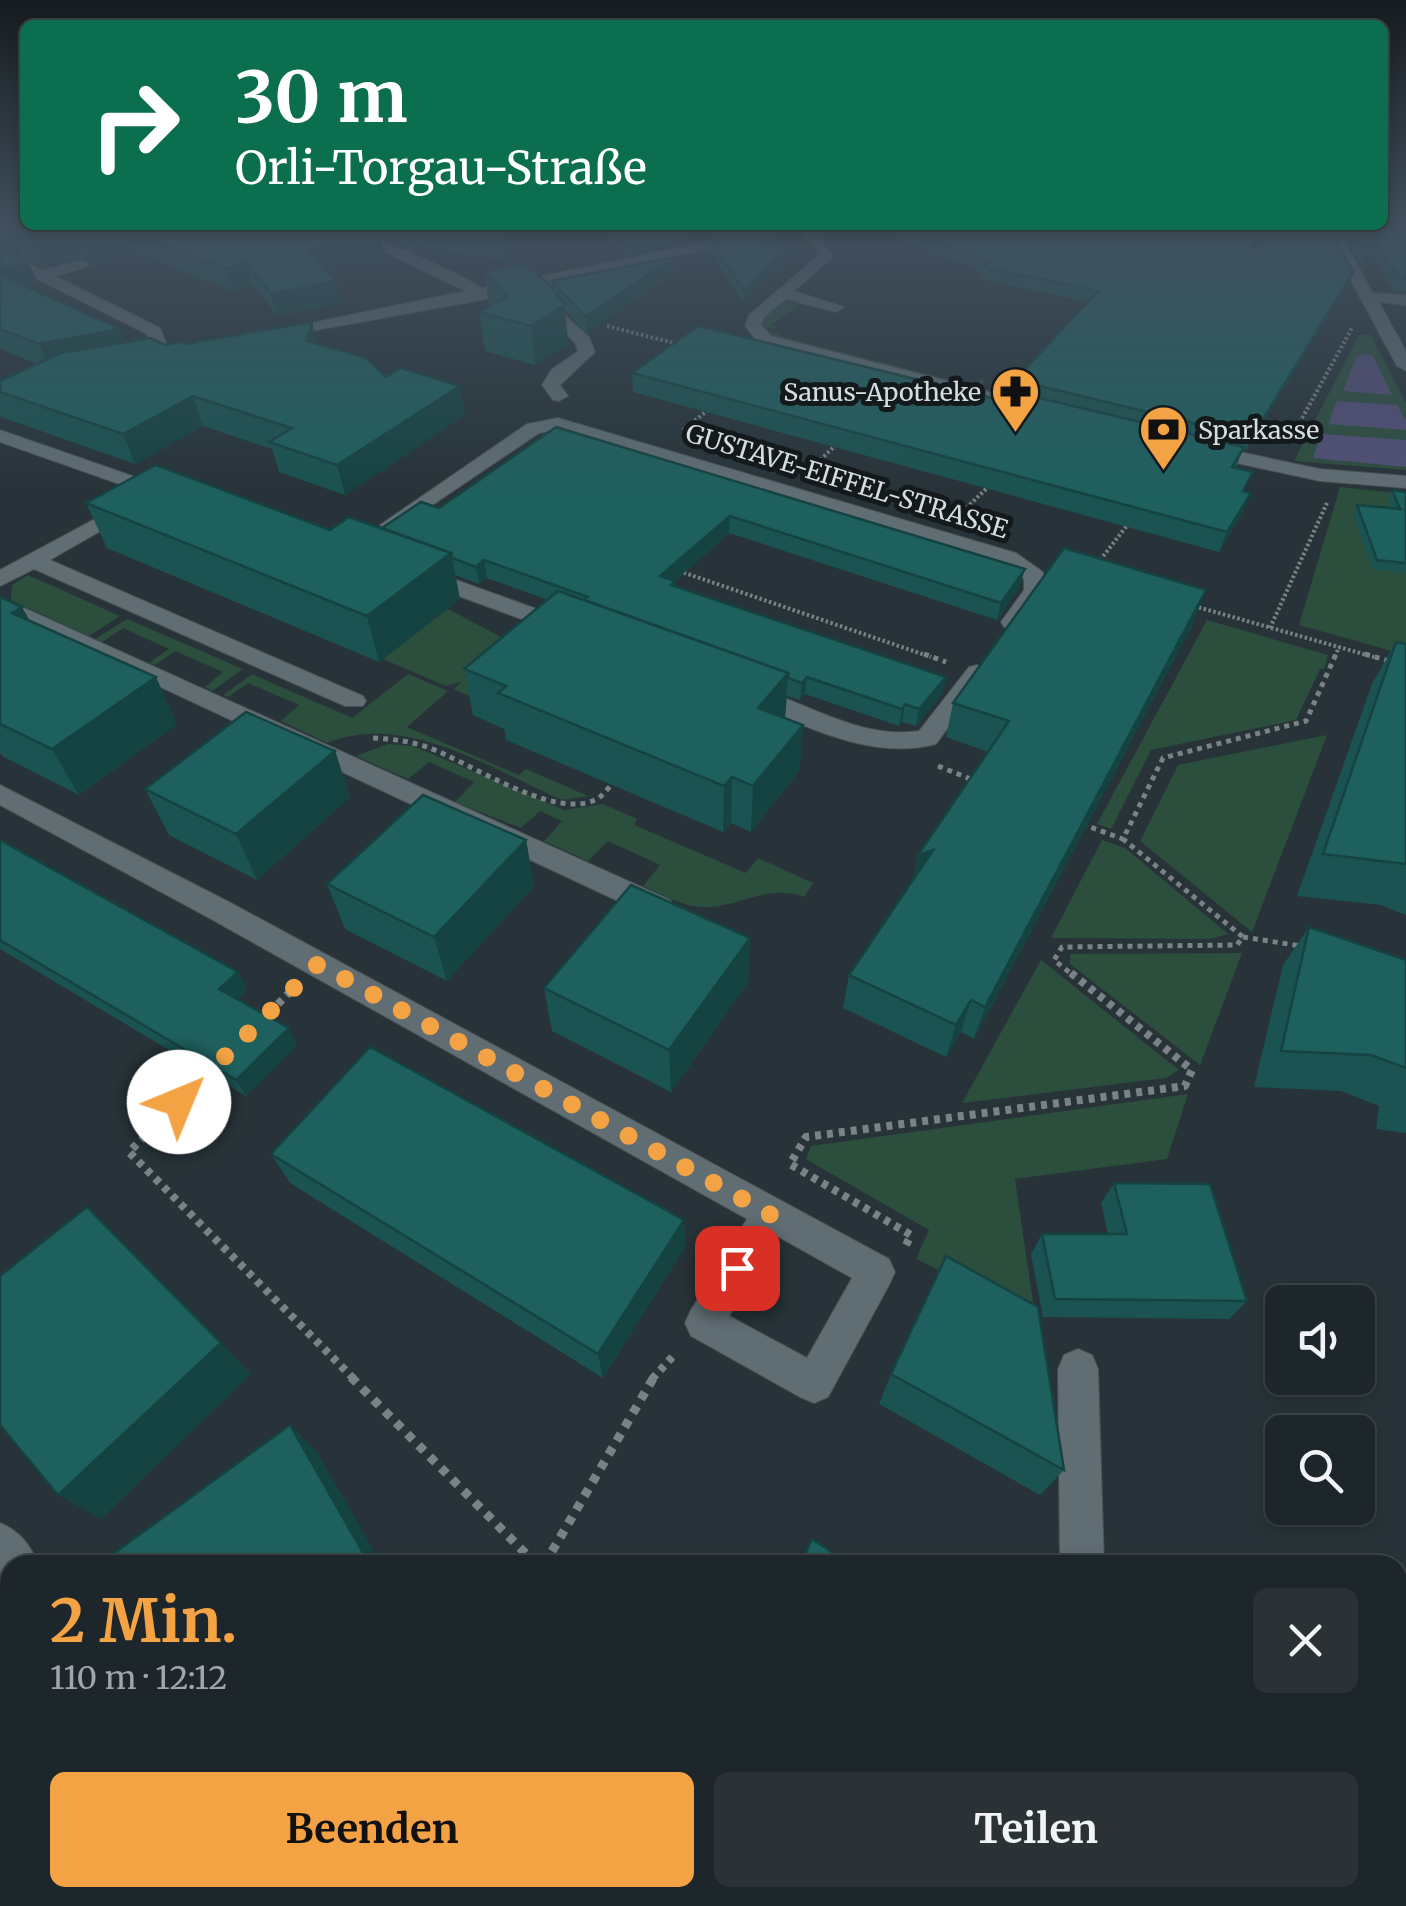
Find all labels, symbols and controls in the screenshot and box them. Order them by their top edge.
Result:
text: 30 m [235,53,408,141]
icon: right [70,60,200,190]
text: Orli-Torgau-Straße [235,140,647,196]
pharmacy icon: Sanus-Apotheke [990,366,1042,434]
place label: Sanus-Apotheke [783,376,981,408]
bank icon: Sparkasse [1137,404,1189,472]
place label: Sparkasse [1198,414,1319,446]
street label: GUSTAVE-EIFFEL-STRASSE [682,417,1012,545]
position arrow [127,1050,231,1154]
pin [695,1226,780,1311]
icon: arrive [710,1241,765,1296]
map controls [1265,1285,1375,1525]
button: sound [1265,1285,1375,1395]
button: search [1265,1415,1375,1525]
text: 2 Min. [50,1583,237,1658]
button: close [1253,1588,1358,1693]
text: 110 m · 12:12 [50,1658,227,1698]
button: Beenden [50,1772,694,1887]
button: Teilen [714,1772,1358,1887]

